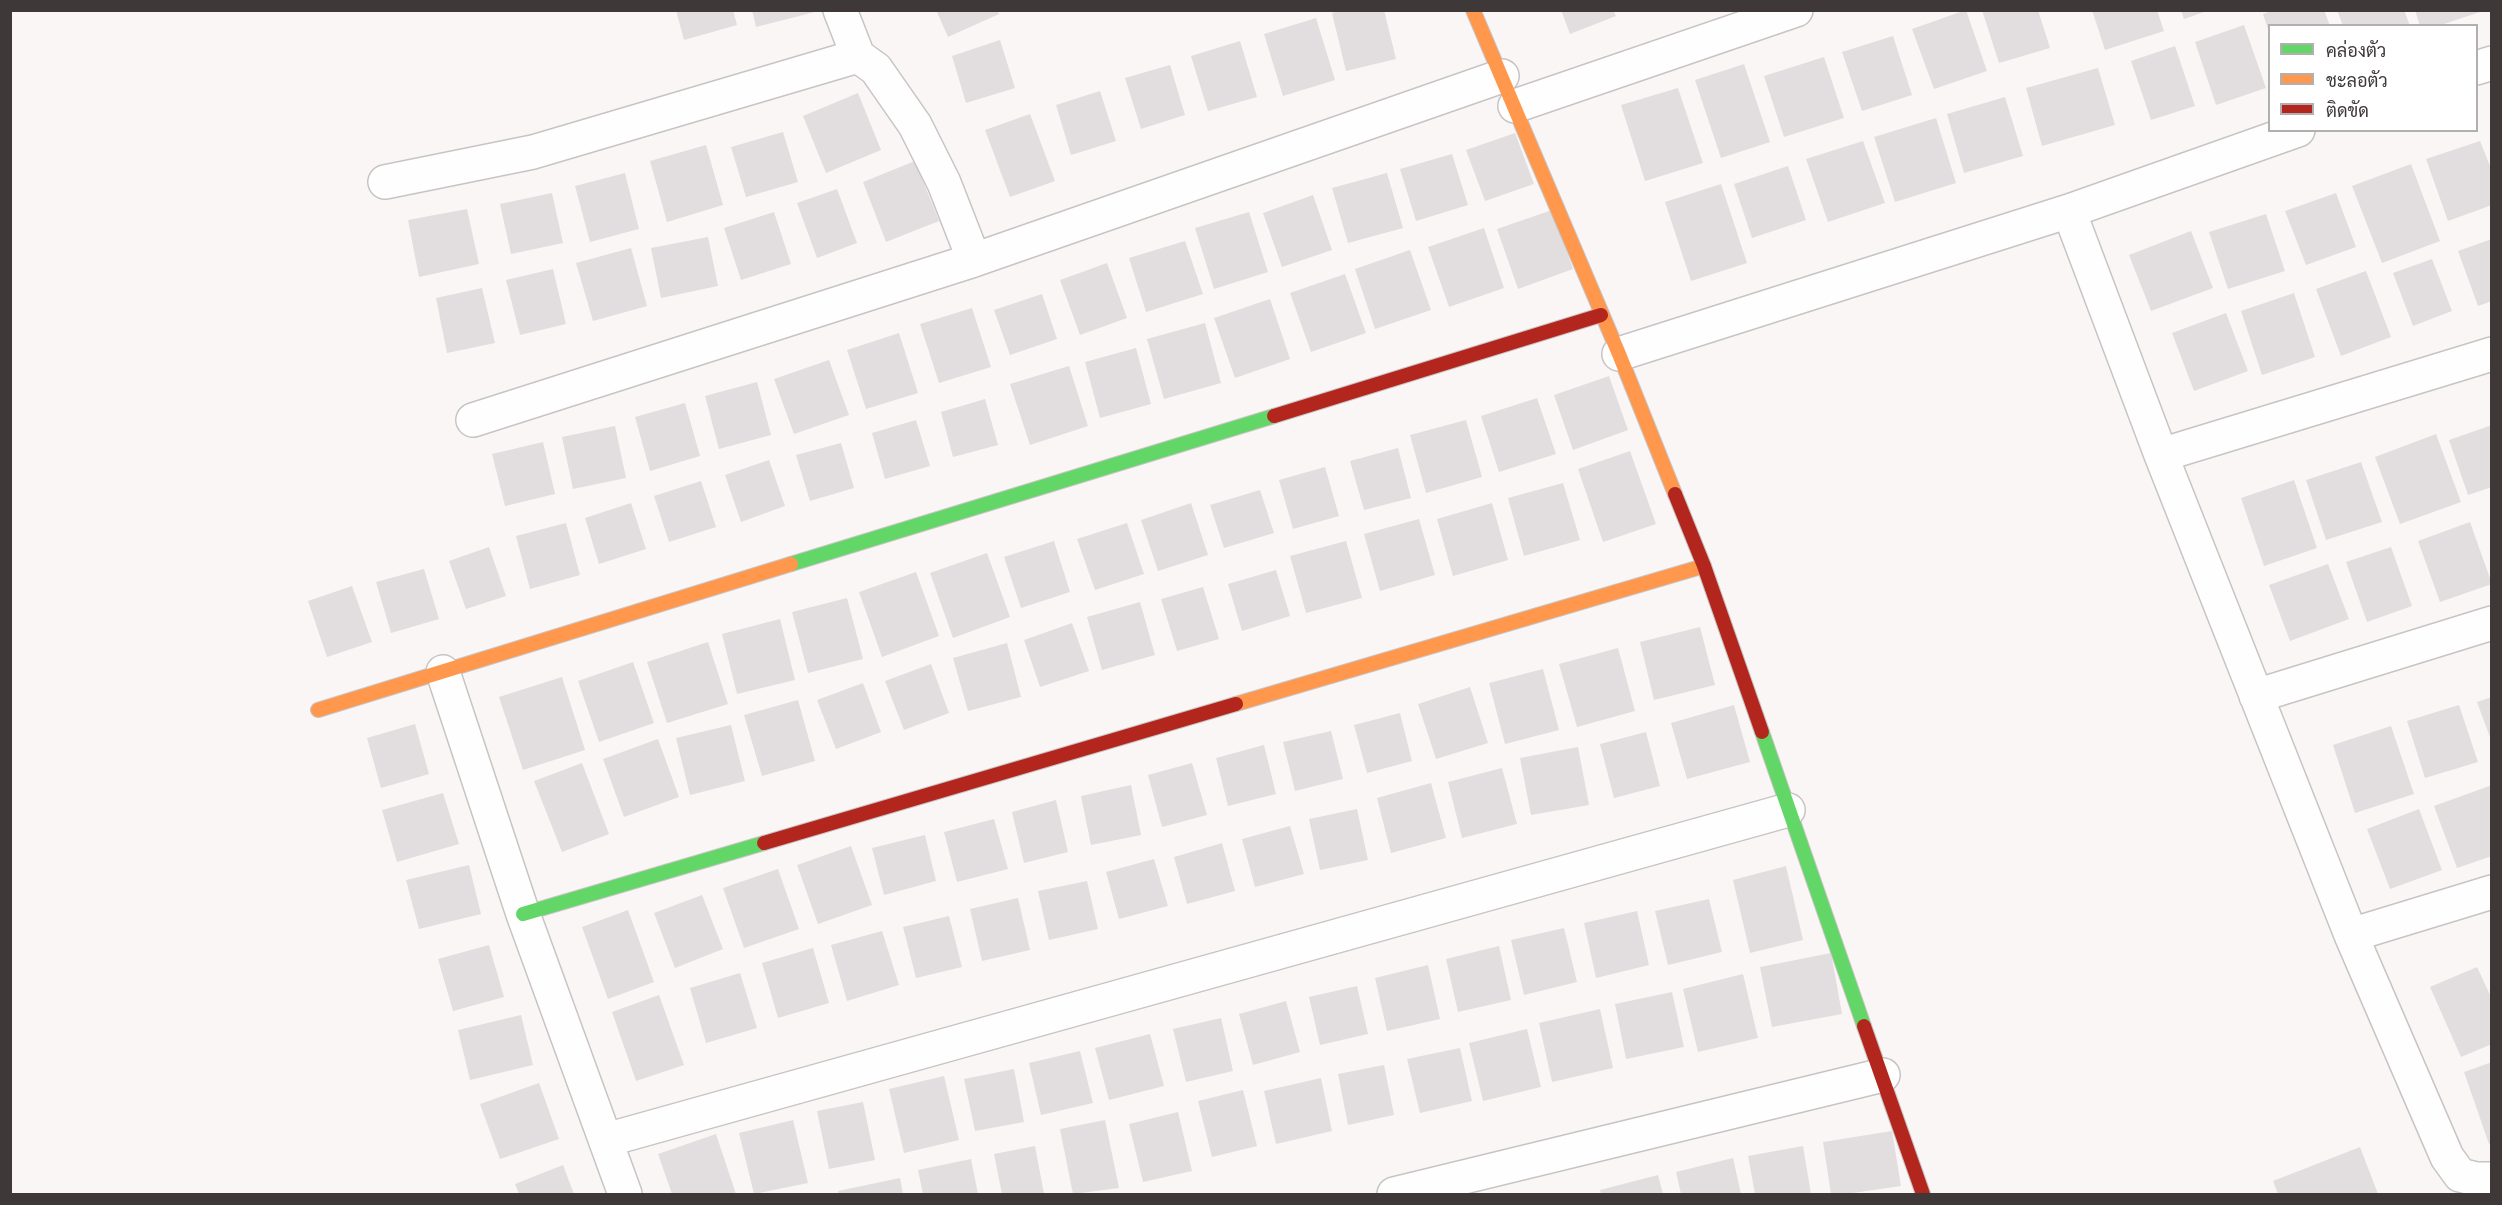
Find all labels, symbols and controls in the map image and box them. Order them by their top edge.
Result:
legend [2268,24,2478,132]
text: คล่องตัว [2326,39,2386,61]
text: ชะลอตัว [2326,69,2388,91]
text: ติดขัด [2326,99,2369,121]

